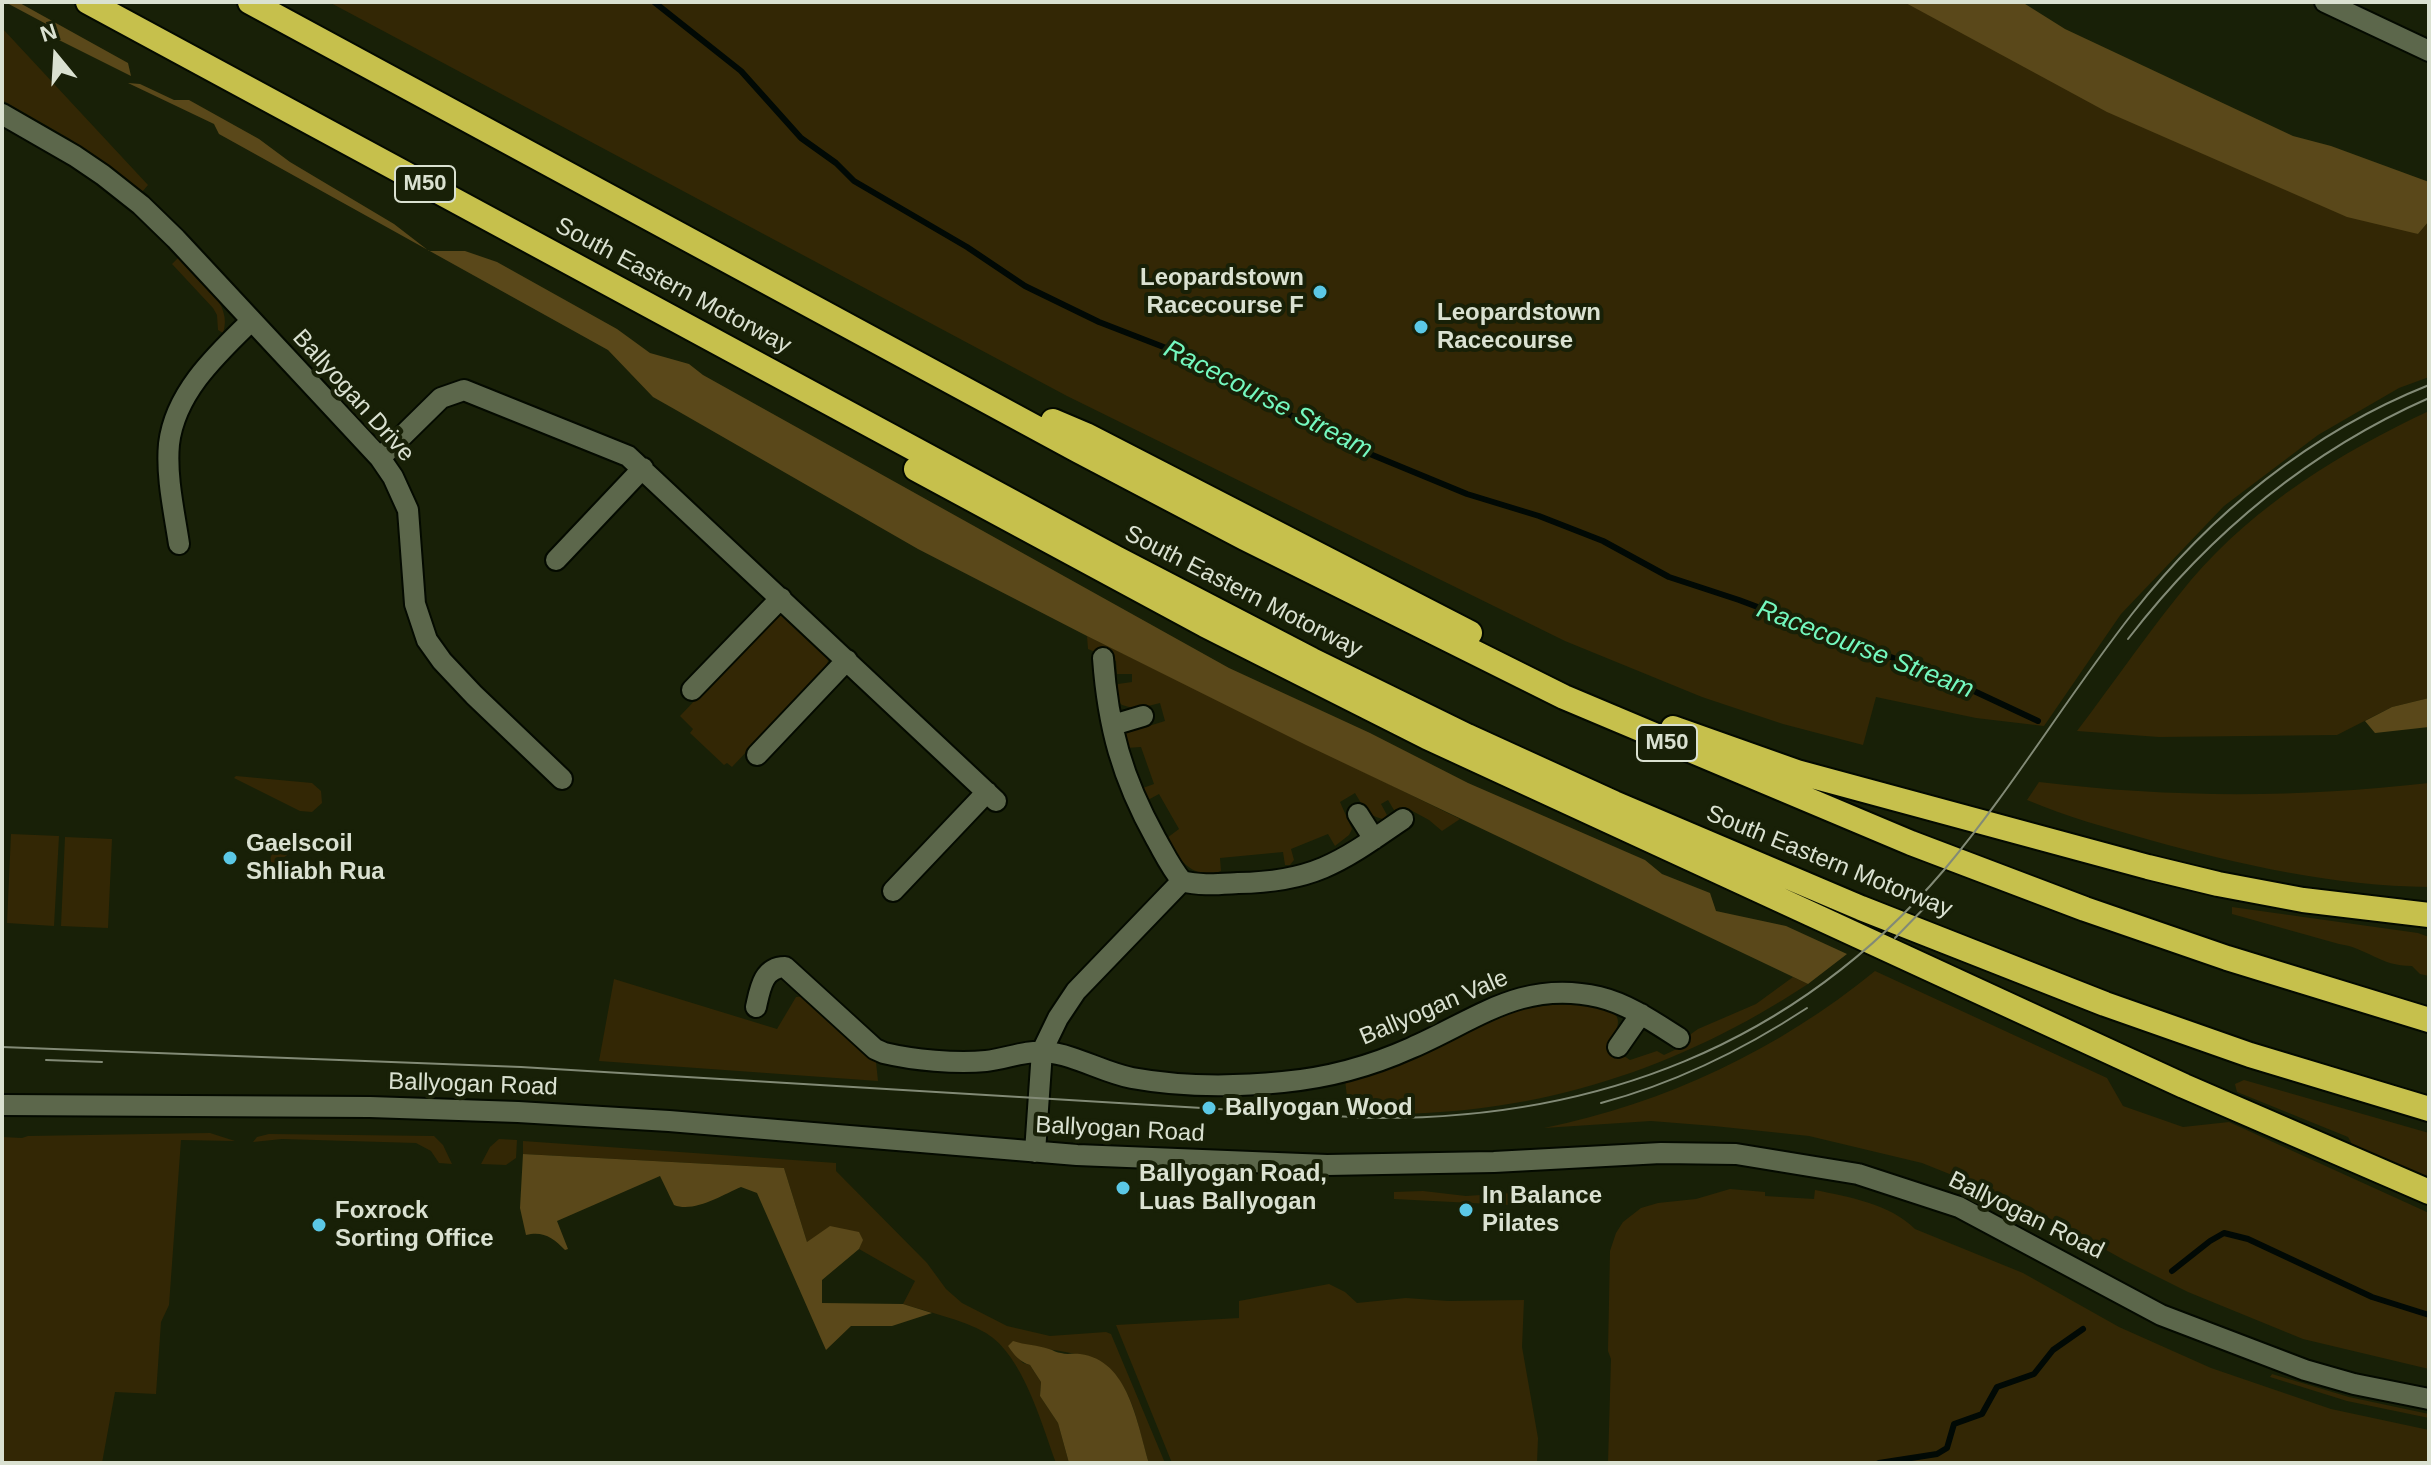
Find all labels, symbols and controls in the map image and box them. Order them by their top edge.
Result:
north arrow [16,16,96,96]
text: N [37,18,60,47]
road number: M50 [395,166,455,202]
street label: South Eastern Motorway [550,212,796,360]
place label: Leopardstown Racecourse F [1140,264,1304,320]
marker: Leopardstown Racecourse F [1311,283,1329,301]
place label: Leopardstown Racecourse [1437,299,1601,355]
marker: Leopardstown Racecourse [1412,318,1430,336]
street label: Ballyogan Drive [286,324,420,468]
water label: Racecourse Stream [1159,334,1377,466]
street label: South Eastern Motorway [1119,520,1367,664]
water label: Racecourse Stream [1752,594,1978,706]
road number: M50 [1637,725,1697,761]
street label: South Eastern Motorway [1702,799,1956,925]
place label: Gaelscoil Shliabh Rua [246,830,385,886]
marker: Gaelscoil Shliabh Rua [221,849,239,867]
street label: Ballyogan Vale [1356,964,1512,1052]
street label: Ballyogan Road [388,1068,558,1102]
place label: Ballyogan Wood [1225,1094,1413,1122]
marker: Ballyogan Wood [1200,1099,1218,1117]
street label: Ballyogan Road [1035,1111,1205,1149]
place label: Ballyogan Road, Luas Ballyogan [1139,1160,1327,1216]
street label: Ballyogan Road [1944,1166,2108,1266]
marker: Ballyogan Road, Luas Ballyogan [1114,1179,1132,1197]
place label: In Balance Pilates [1482,1182,1602,1238]
place label: Foxrock Sorting Office [335,1197,494,1253]
marker: In Balance Pilates [1457,1201,1475,1219]
marker: Foxrock Sorting Office [310,1216,328,1234]

